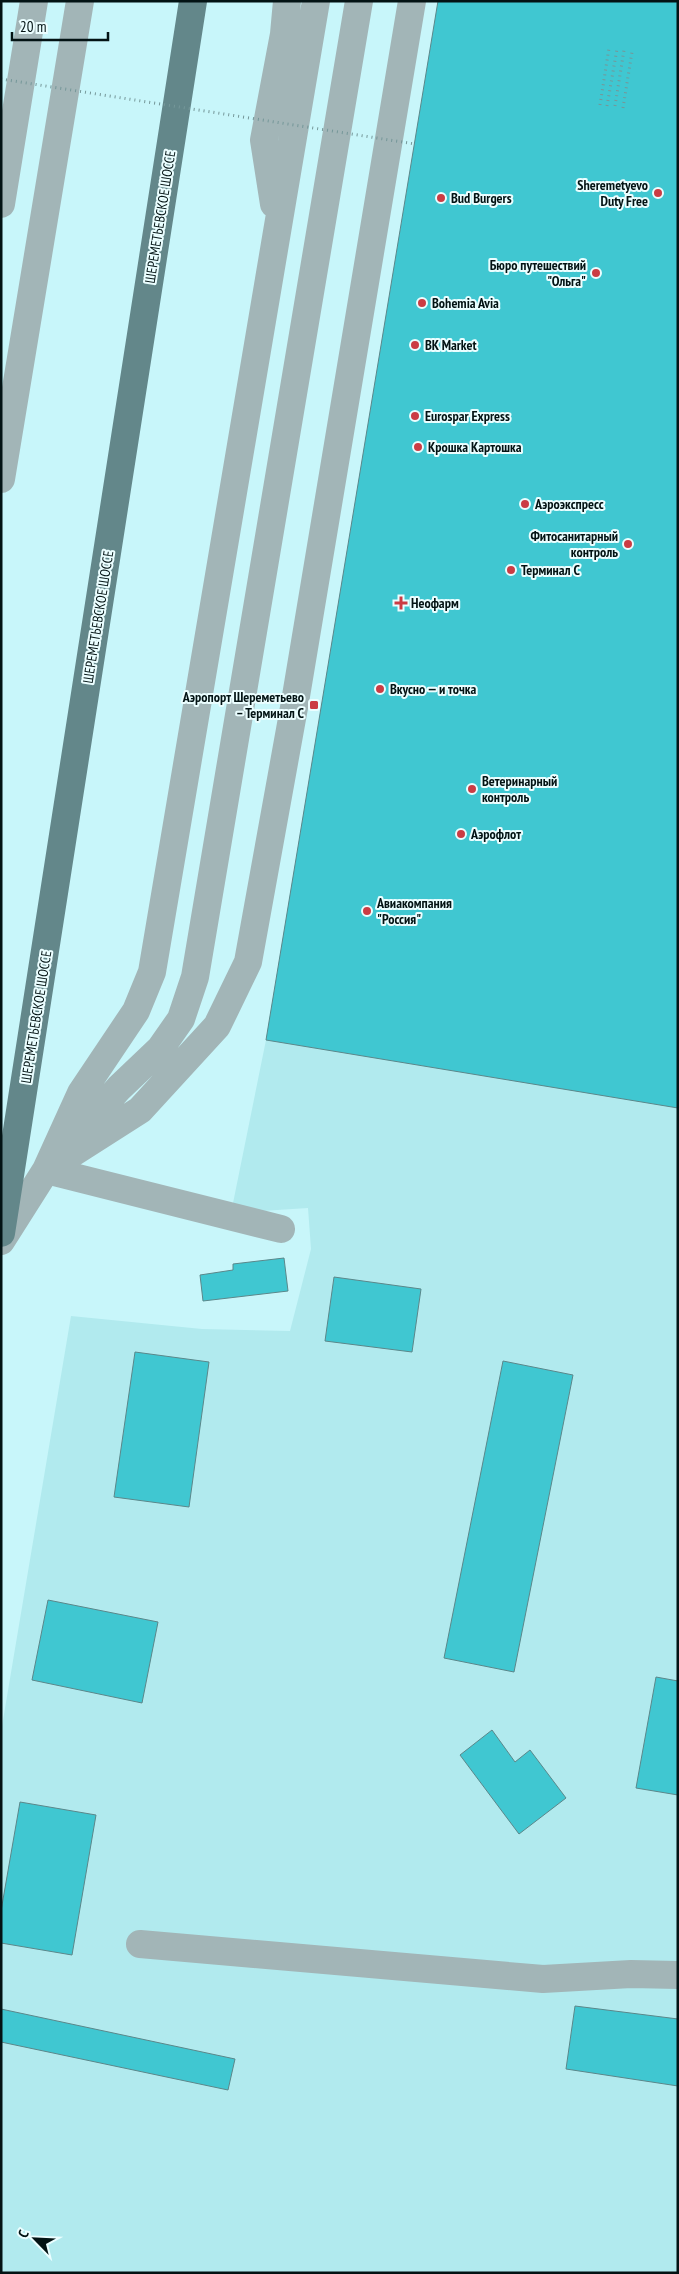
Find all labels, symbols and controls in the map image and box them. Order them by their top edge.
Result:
scale bar [12,10,109,42]
text: 20 m [20,17,46,36]
street label: ШЕРЕМЕТЬЕВСКОЕ ШОССЕ [141,149,179,285]
place label: Sheremetyevo Duty Free [577,176,648,210]
marker: Sheremetyevo Duty Free [652,187,664,199]
place label: Bud Burgers [451,189,512,207]
marker: Bud Burgers [435,192,447,204]
place label: Бюро путешествий "Ольга" [490,256,586,290]
marker: Бюро путешествий "Ольга" [590,267,602,279]
place label: Bohemia Avia [432,294,499,312]
marker: Bohemia Avia [416,297,428,309]
place label: BK Market [425,336,477,354]
marker: BK Market [409,339,421,351]
place label: Eurospar Express [425,407,510,425]
marker: Eurospar Express [409,410,421,422]
place label: Крошка Картошка [428,438,522,456]
marker: Крошка Картошка [412,441,424,453]
place label: Аэроэкспресс [534,495,604,513]
marker: Аэроэкспресс [519,498,531,510]
place label: Фитосанитарный контроль [530,527,618,561]
marker: Фитосанитарный контроль [622,538,634,550]
street label: ШЕРЕМЕТЬЕВСКОЕ ШОССЕ [79,549,117,685]
place label: Терминал C [521,561,580,579]
marker: Терминал C [505,564,517,576]
place label: Неофарм [411,594,459,612]
marker: Неофарм [395,597,407,609]
place label: Вкусно — и точка [390,680,477,698]
marker: Вкусно — и точка [374,683,386,695]
place label: Аэропорт Шереметьево – Терминал C [182,688,305,722]
marker: Аэропорт Шереметьево – Терминал C [308,699,320,711]
place label: Ветеринарный контроль [482,772,557,806]
marker: Ветеринарный контроль [466,783,478,795]
place label: Аэрофлот [470,825,521,843]
marker: Аэрофлот [455,828,467,840]
place label: Авиакомпания "Россия" [376,894,452,928]
marker: Авиакомпания "Россия" [361,905,373,917]
street label: ШЕРЕМЕТЬЕВСКОЕ ШОССЕ [17,949,55,1085]
north arrow [10,2214,60,2264]
text: С [14,2227,33,2240]

